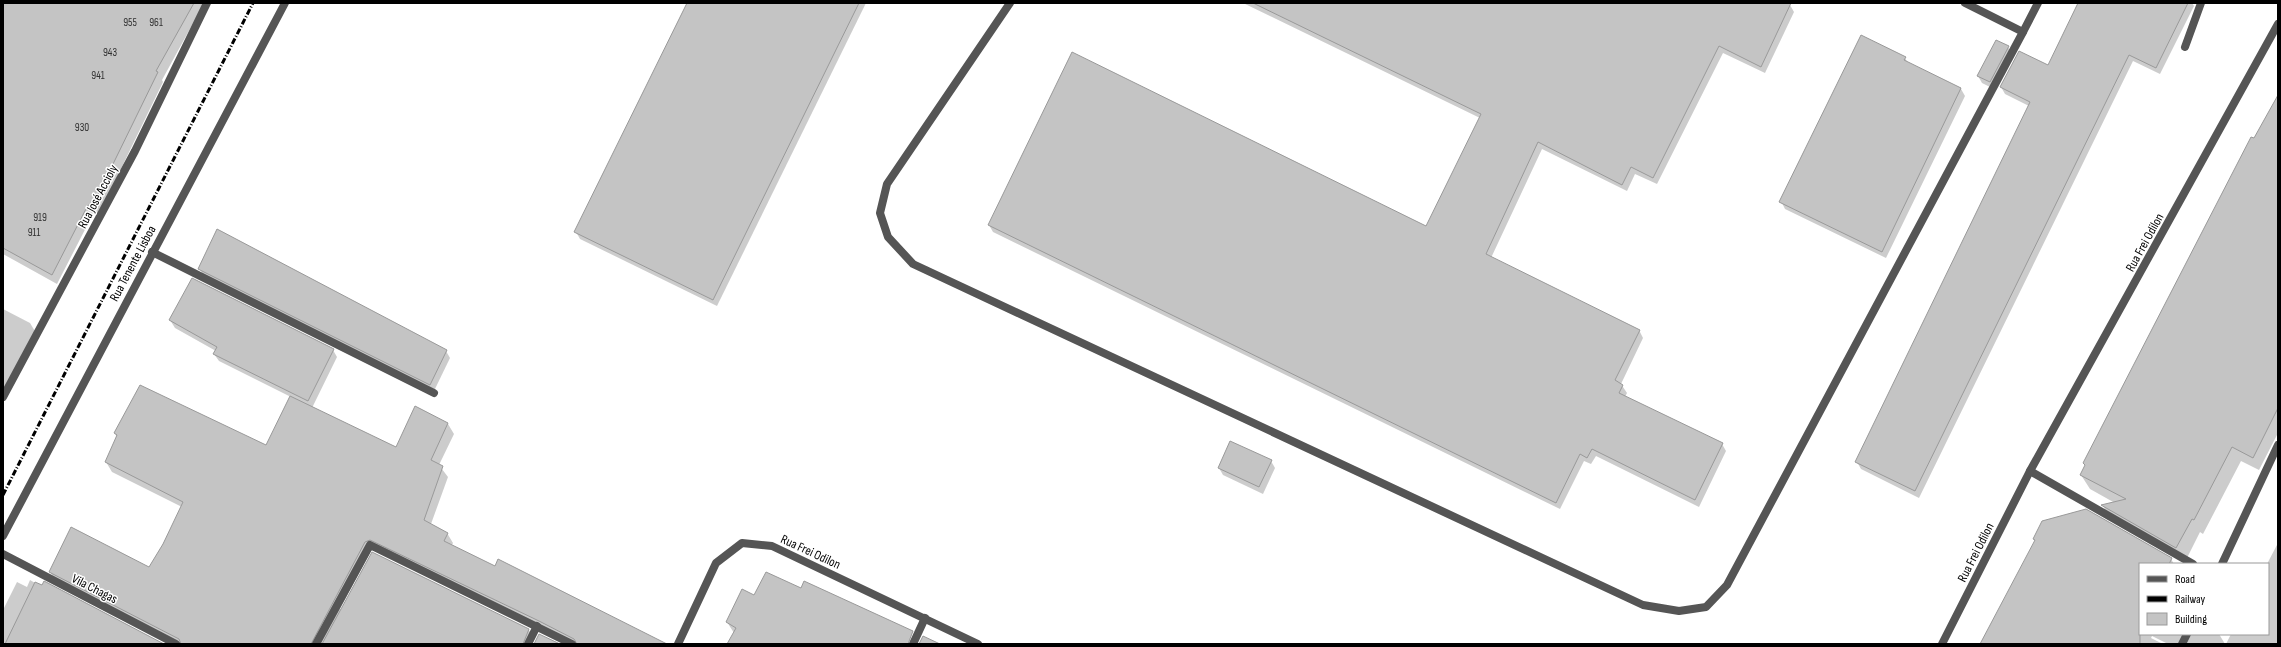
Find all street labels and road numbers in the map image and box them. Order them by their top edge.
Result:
street label: Rua José Accioly [74,162,121,231]
street label: Rua Frei Odilon [2122,210,2167,274]
street label: Rua Tenente Lisboa [106,223,160,304]
street label: Rua Frei Odilon [1954,520,1998,585]
street label: Rua Frei Odilon [778,531,843,573]
street label: Vila Chagas [69,571,120,607]

